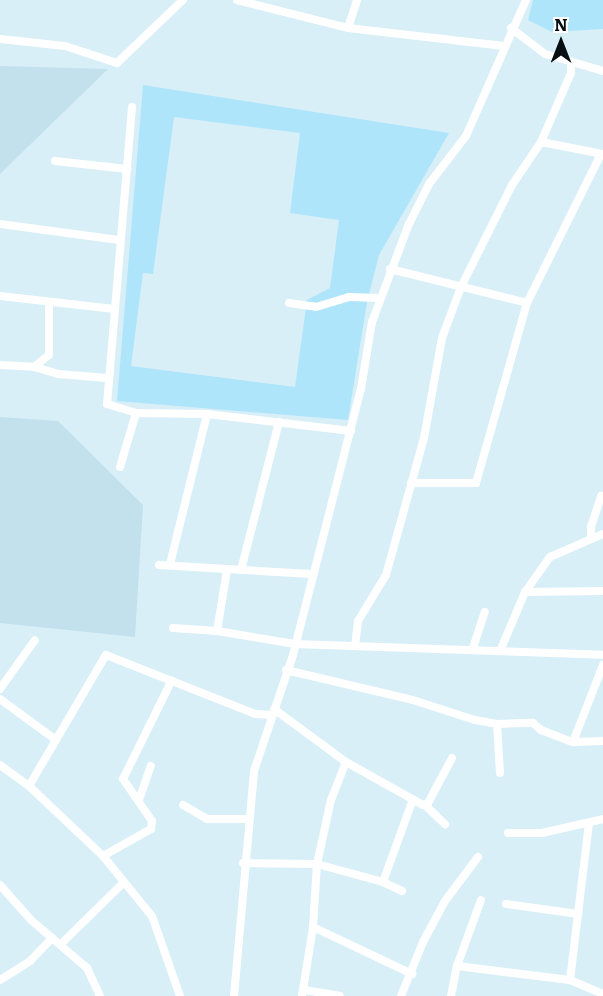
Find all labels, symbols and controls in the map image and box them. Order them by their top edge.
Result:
north arrow [531,12,591,72]
text: N [554,12,568,36]

